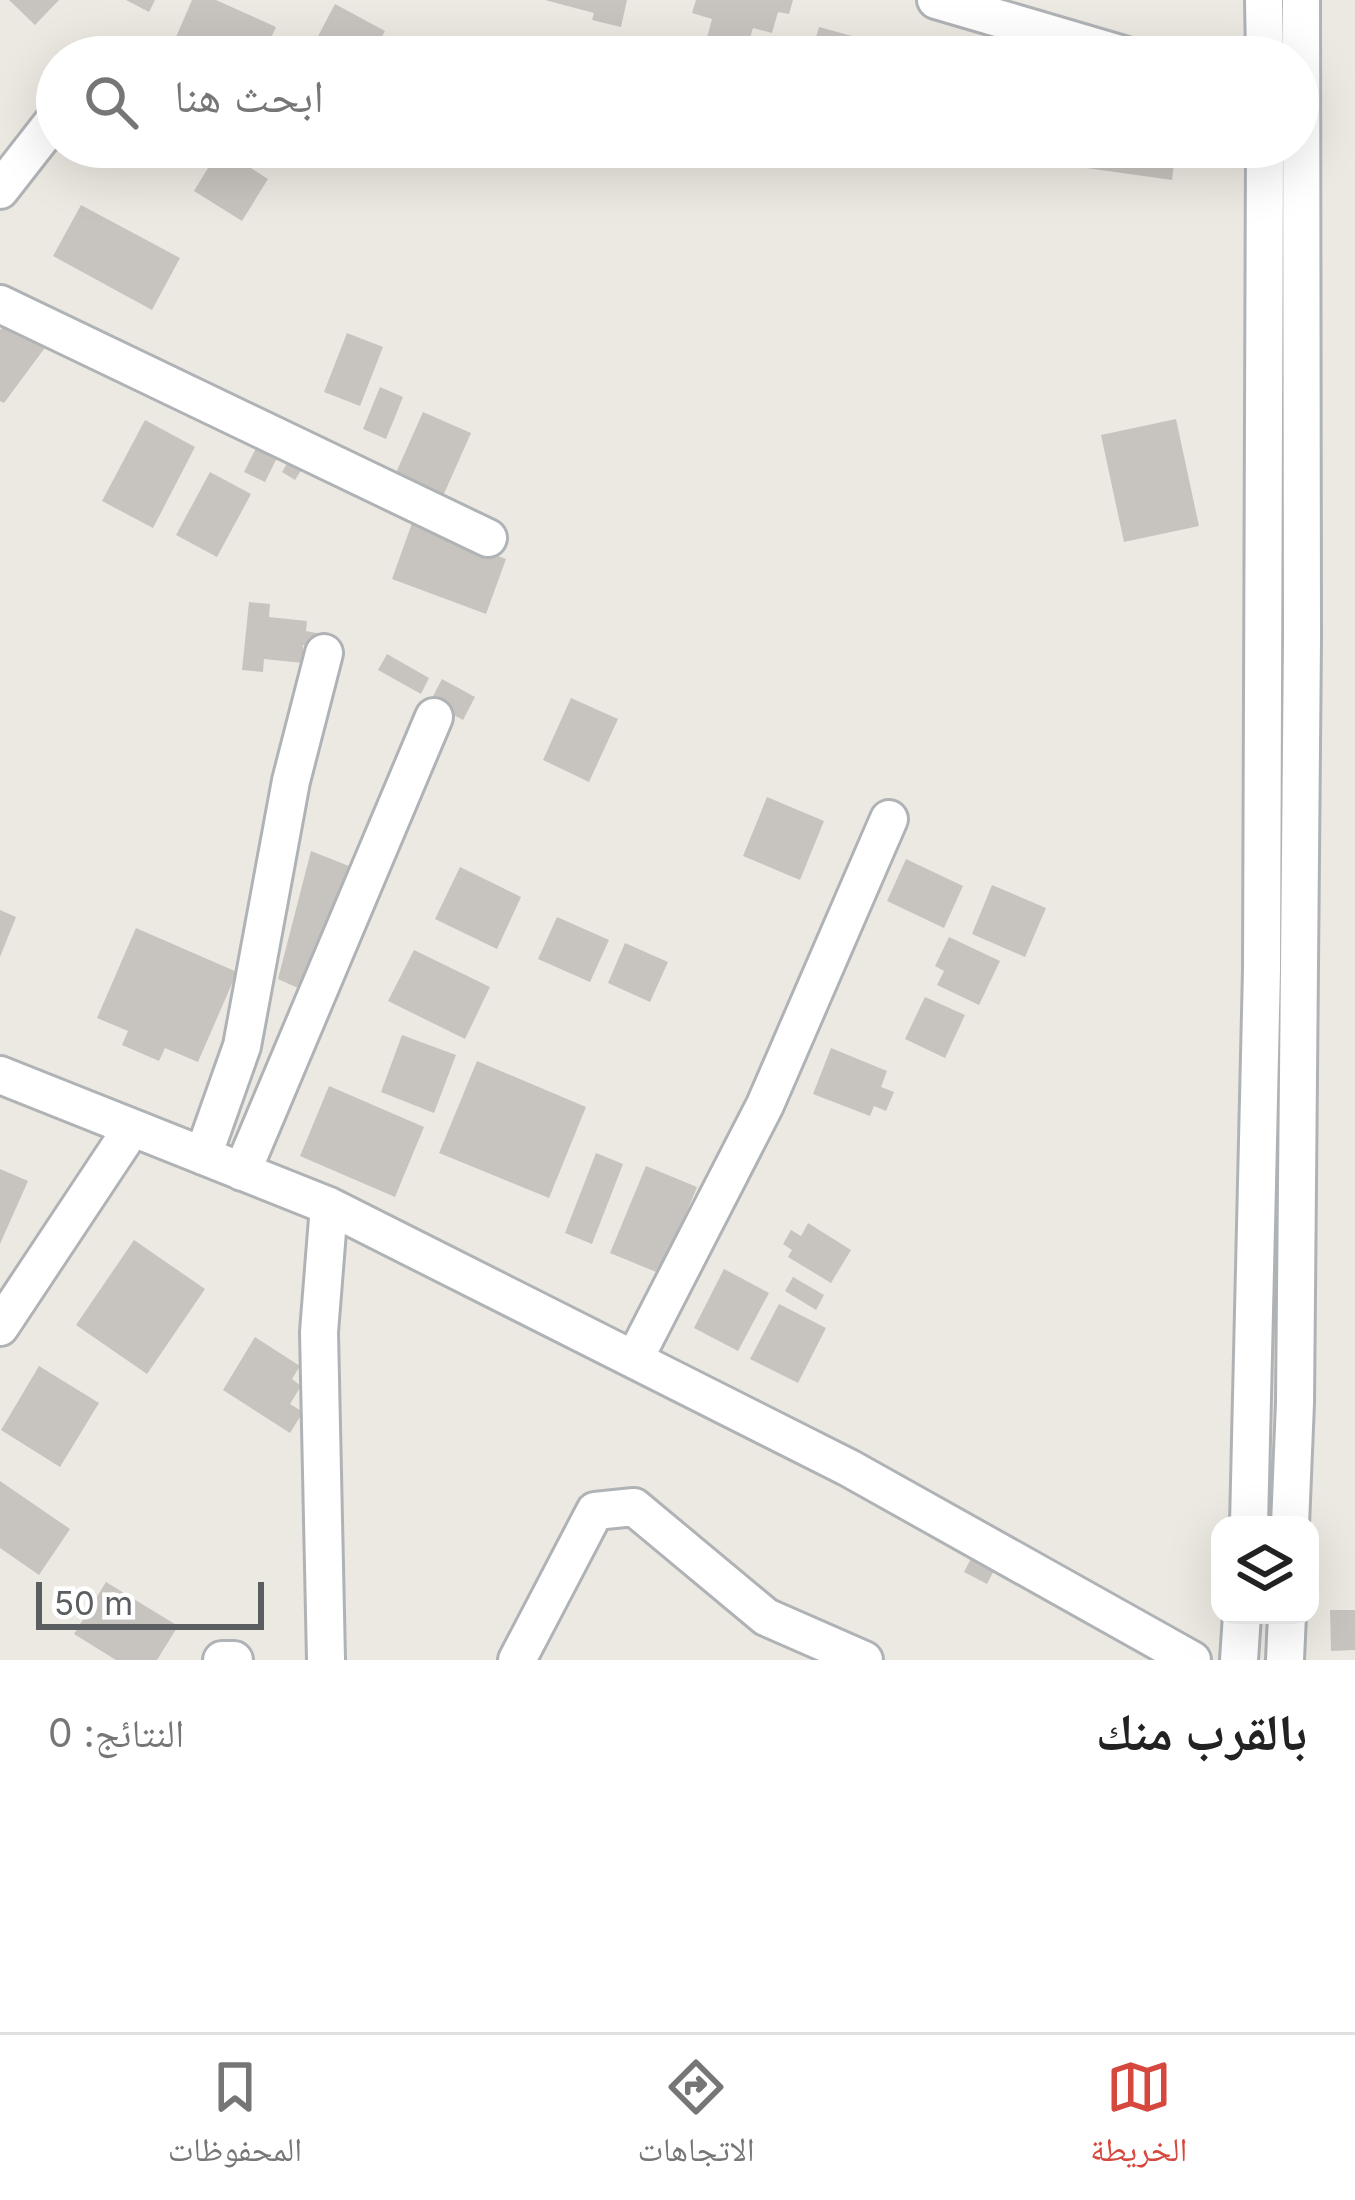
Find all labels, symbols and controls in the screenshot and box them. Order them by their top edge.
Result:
search box [36,36,1319,168]
text: ابحث هنا [174,68,324,123]
icon: search [78,69,144,135]
map controls [1211,1516,1319,1624]
button: layers [1211,1516,1319,1624]
scale bar [36,1576,264,1629]
text: 50 m [54,1583,133,1623]
text: بالقرب منك [1096,1701,1307,1762]
text: النتائج: 0 [48,1709,184,1756]
tab: المحفوظات [168,2054,302,2182]
tab: الاتجاهات [637,2054,755,2182]
tab: الخريطة [1090,2054,1187,2182]

